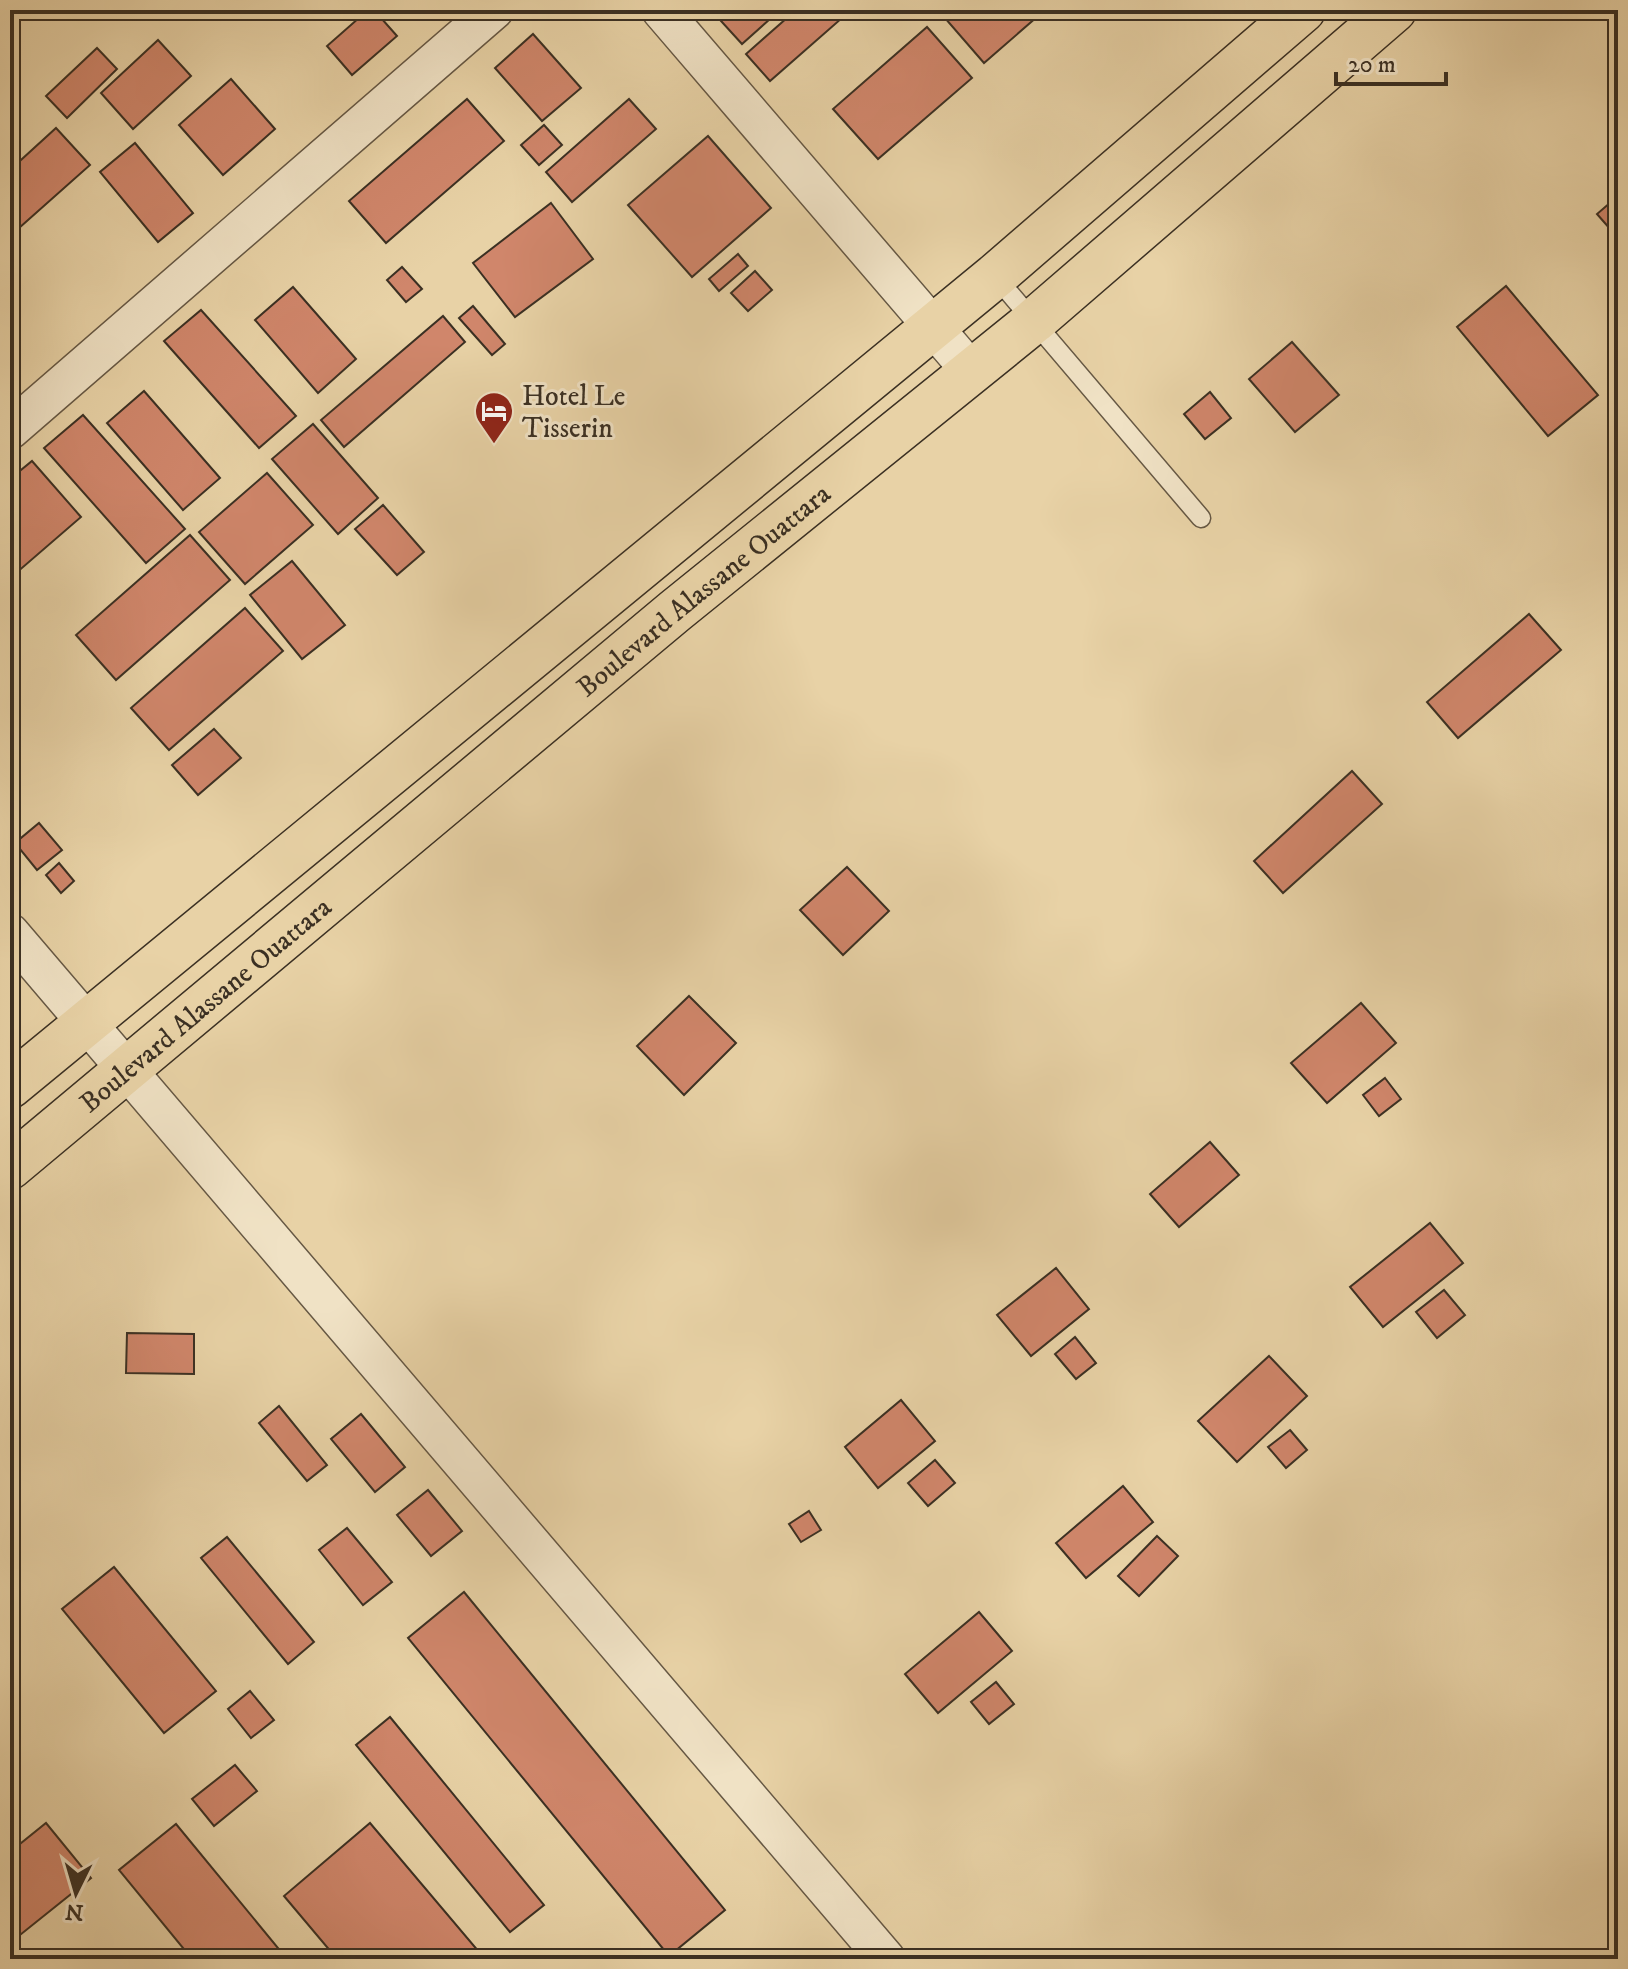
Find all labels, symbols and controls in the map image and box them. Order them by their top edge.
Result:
scale bar [1336,36,1446,86]
text: 20 m [1348,50,1396,80]
place label: Hotel Le Tisserin [522,379,625,446]
hotel icon: Hotel Le Tisserin [473,390,515,445]
street label: Boulevard Alassane Ouattara [570,477,838,705]
street label: Boulevard Alassane Ouattara [73,890,339,1121]
north arrow [36,1853,116,1933]
text: N [64,1897,85,1926]

